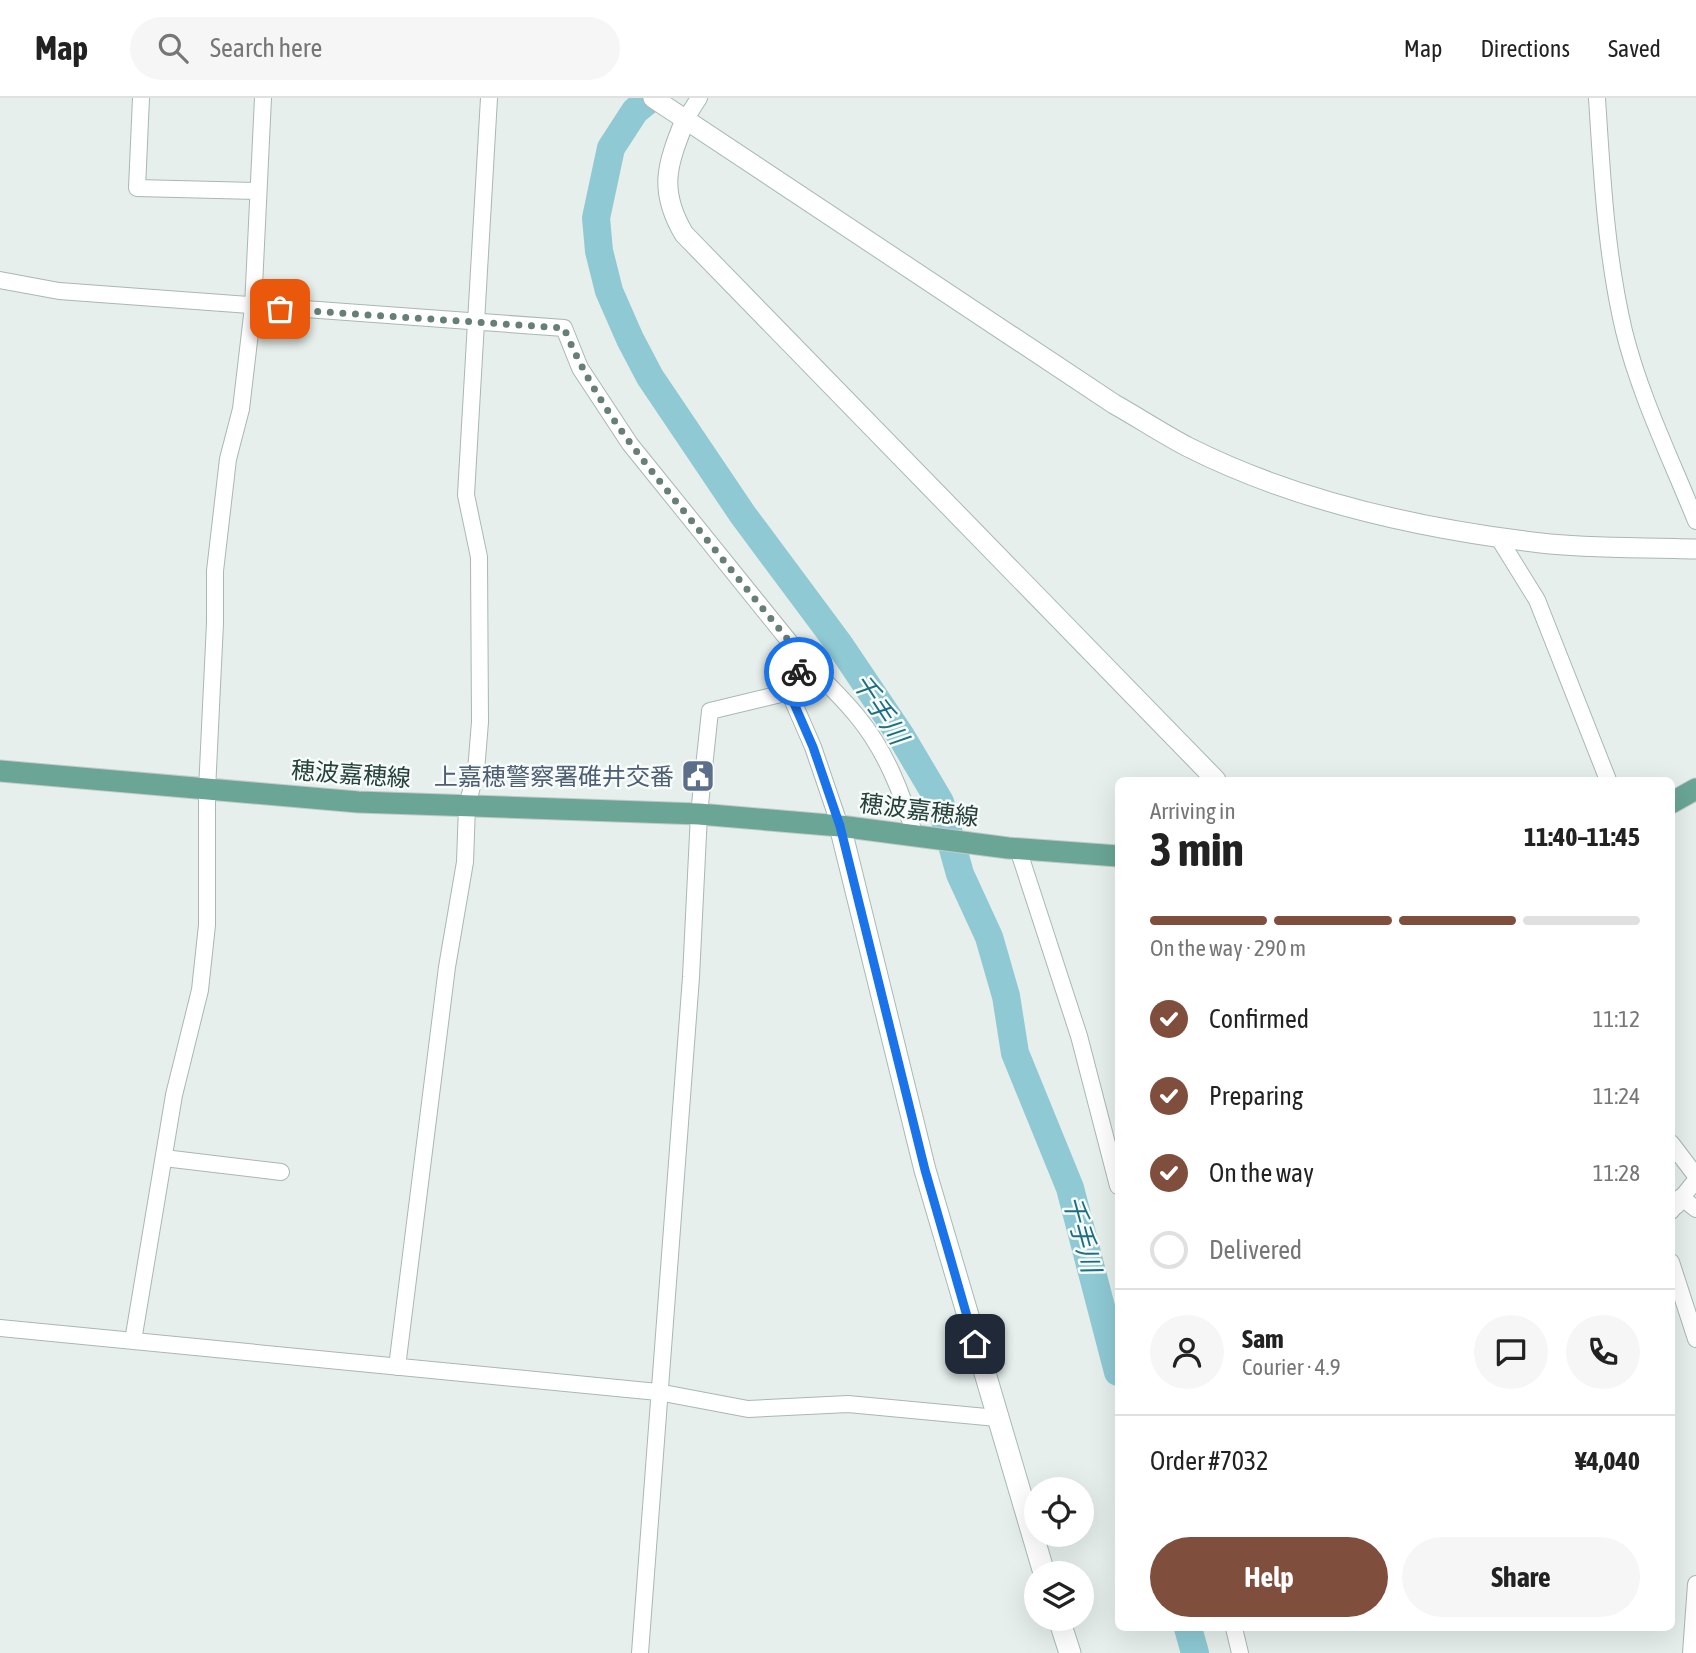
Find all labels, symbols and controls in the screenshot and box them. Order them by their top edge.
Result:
search box [130,17,620,80]
text: Map [35,29,88,67]
icon: search [154,29,192,67]
text: Search here [210,33,322,63]
text: Map [1404,35,1442,62]
text: Directions [1480,35,1570,62]
text: Saved [1608,35,1661,62]
pin [250,279,310,339]
icon: bag [261,290,299,328]
courier [764,637,834,707]
icon: bike [780,653,818,691]
water label: 千手川 [846,668,915,752]
street label: 穂波嘉穂線 [290,756,412,792]
public building icon: 上嘉穂警察署碓井交番 [679,757,717,795]
place label: 上嘉穂警察署碓井交番 [434,763,674,790]
street label: 穂波嘉穂線 [858,789,980,831]
text: Arriving in [1150,798,1236,824]
text: 11:40–11:45 [1524,822,1640,852]
text: 3 min [1150,823,1244,876]
text: On the way · 290 m [1150,935,1306,961]
icon: check [1150,1000,1188,1038]
text: Confirmed [1209,1004,1309,1034]
text: 11:12 [1593,1006,1640,1032]
icon: check [1150,1077,1188,1115]
text: Preparing [1209,1081,1303,1111]
text: 11:24 [1593,1083,1640,1109]
icon: check [1150,1154,1188,1192]
text: On the way [1209,1158,1314,1188]
text: 11:28 [1593,1160,1640,1186]
water label: 千手川 [1057,1192,1107,1278]
text: Delivered [1209,1235,1302,1265]
pin [945,1314,1005,1374]
button: person [1150,1315,1224,1389]
button: chat [1474,1315,1548,1389]
button: phone [1566,1315,1640,1389]
text: Sam [1242,1324,1284,1354]
icon: home [956,1325,994,1363]
text: Courier · 4.9 [1242,1354,1341,1380]
text: Order #7032 [1150,1446,1269,1476]
text: ¥4,040 [1575,1446,1640,1476]
map controls [1024,1477,1094,1631]
button: locate [1024,1477,1094,1547]
button: Help [1150,1537,1388,1617]
button: Share [1402,1537,1640,1617]
button: layers [1024,1561,1094,1631]

